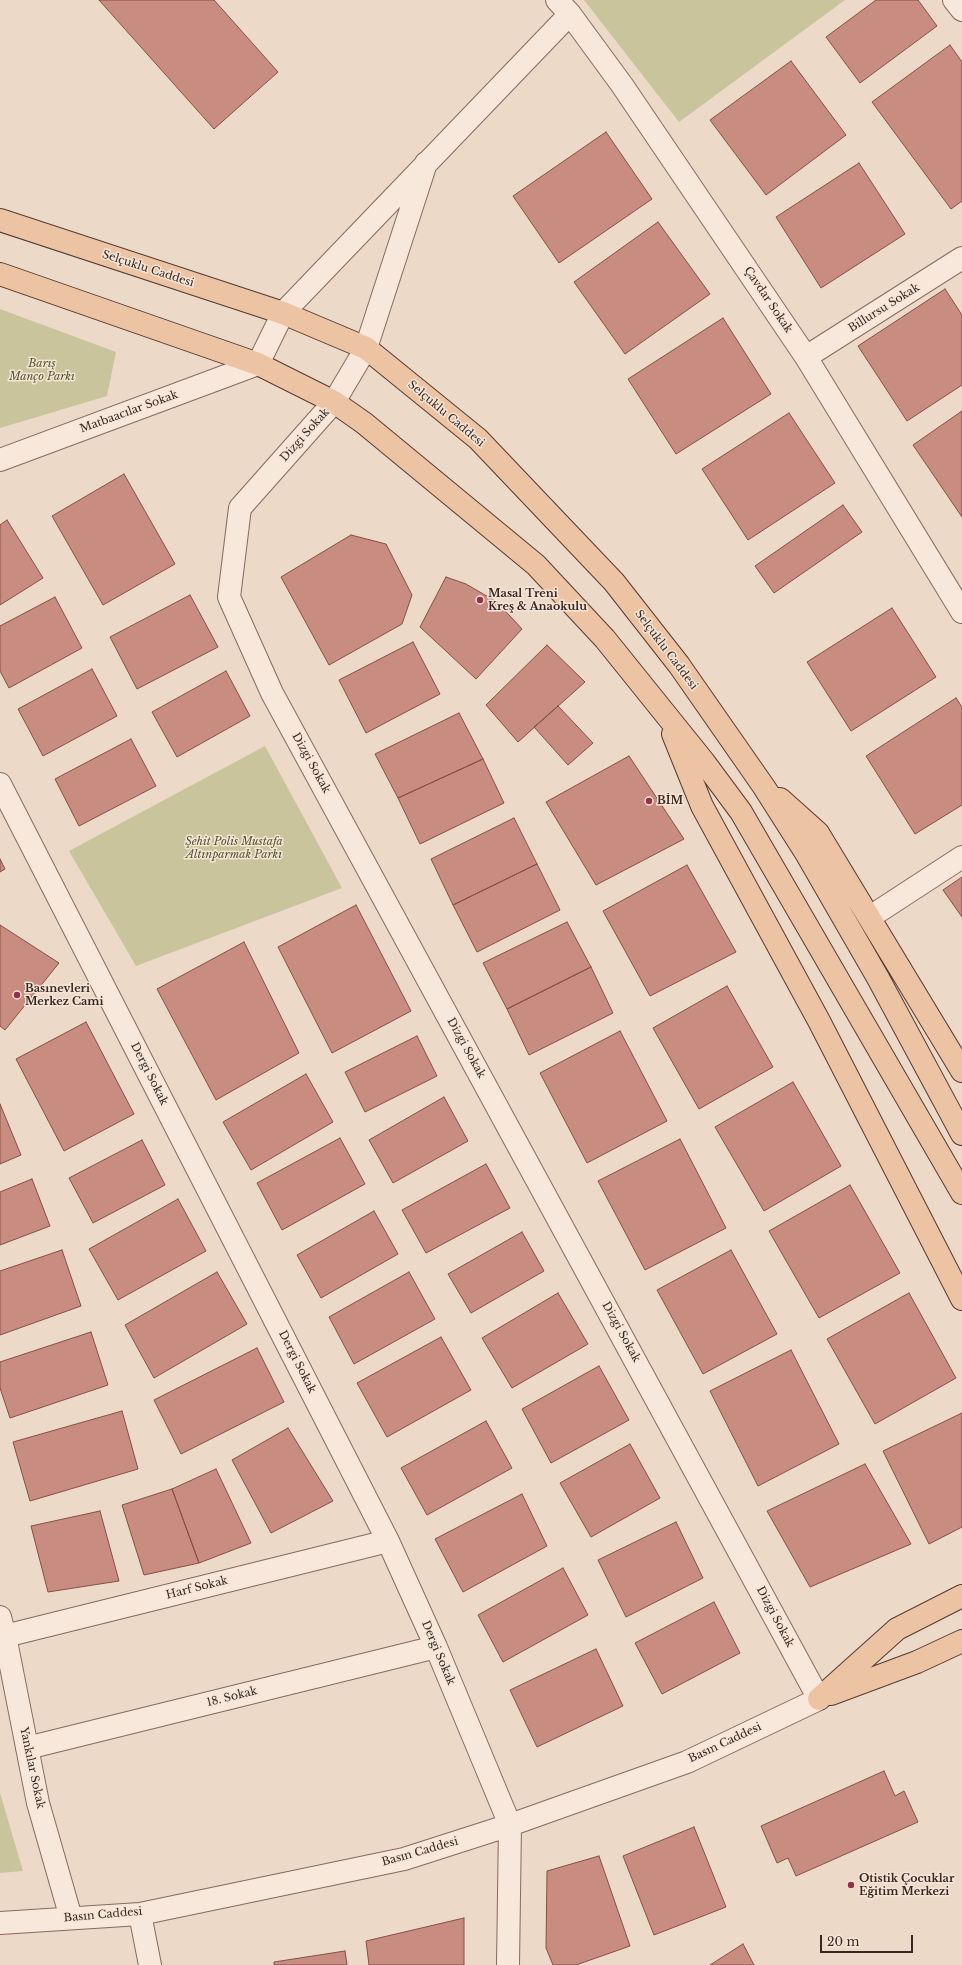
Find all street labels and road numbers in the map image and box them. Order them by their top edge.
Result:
street label: Selçuklu Caddesi [100,248,196,290]
street label: Çavdar Sokak [741,264,795,336]
street label: Billursu Sokak [846,281,922,335]
street label: Selçuklu Caddesi [405,378,487,450]
street label: Matbaacılar Sokak [78,388,180,436]
street label: Dizgi Sokak [278,406,332,464]
street label: Selçuklu Caddesi [632,608,700,692]
street label: Dizgi Sokak [289,730,333,796]
street label: Dizgi Sokak [444,1015,488,1081]
street label: Dergi Sokak [128,1040,170,1108]
street label: Dizgi Sokak [599,1299,643,1365]
street label: Dergi Sokak [276,1328,318,1396]
street label: Harf Sokak [165,1574,229,1602]
street label: Dizgi Sokak [753,1584,797,1650]
street label: Dergi Sokak [419,1619,457,1687]
street label: 18. Sokak [205,1684,259,1710]
street label: Basın Caddesi [686,1720,764,1766]
street label: Yankılar Sokak [17,1726,47,1810]
street label: Basın Caddesi [380,1835,460,1869]
street label: Basın Caddesi [63,1905,143,1925]

